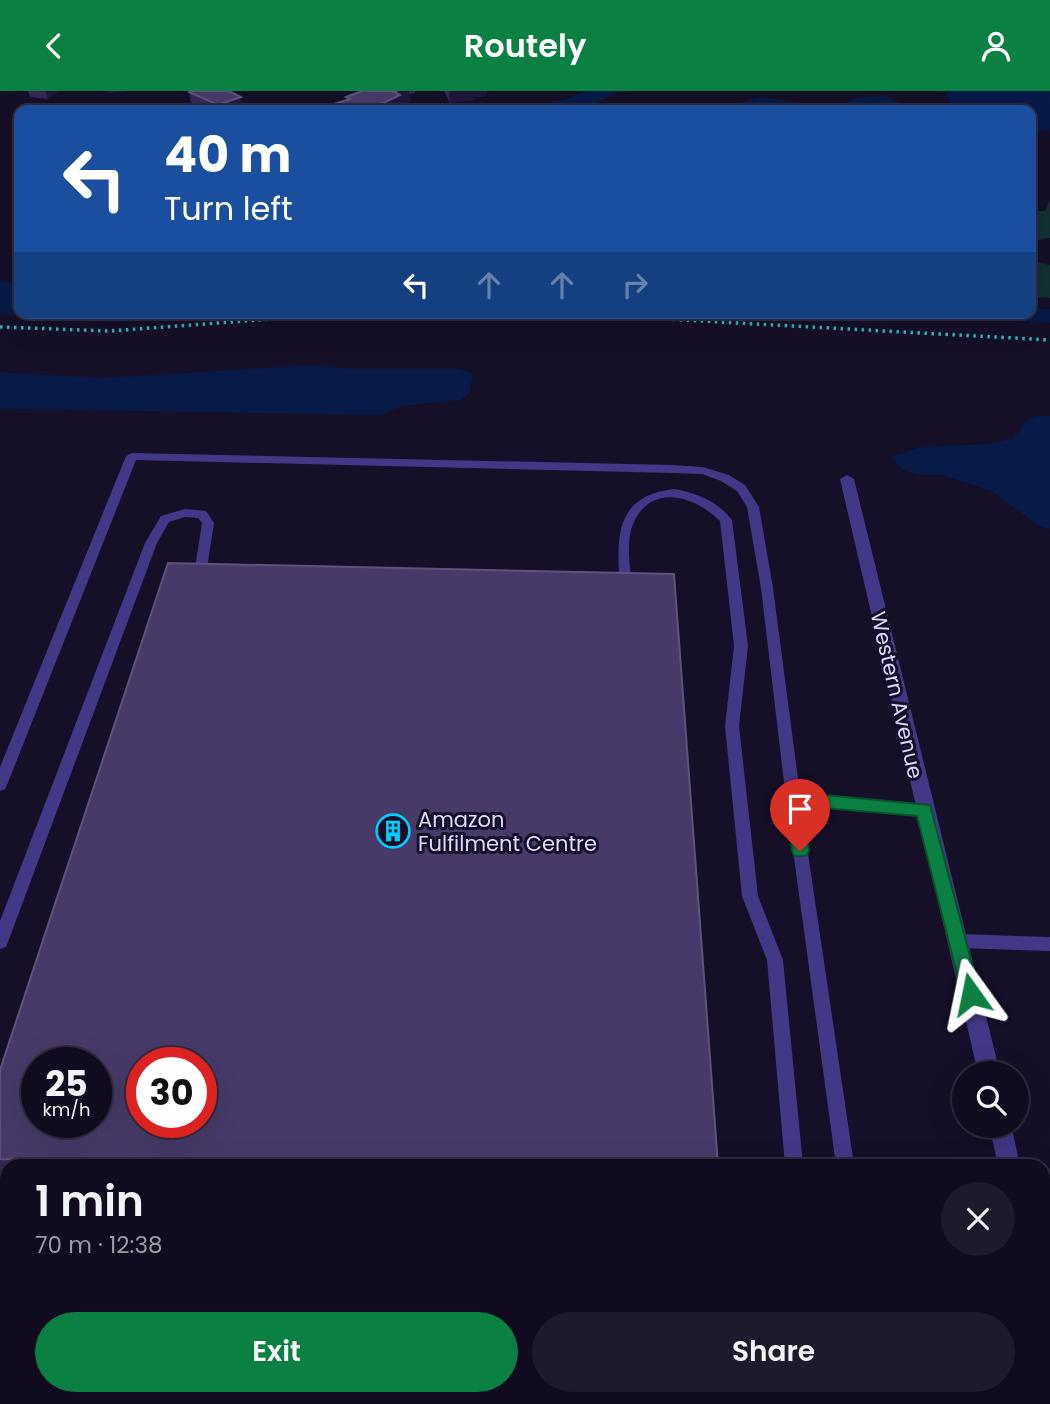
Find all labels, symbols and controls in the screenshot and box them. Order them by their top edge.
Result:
text: Routely [464,23,586,68]
icon: back [35,27,73,65]
icon: person [977,27,1015,65]
text: 40 m [164,121,291,189]
icon: left [49,133,140,224]
text: Turn left [164,186,293,231]
icon: left [397,266,435,304]
icon: ahead [470,266,508,304]
icon: ahead [543,266,581,304]
icon: right [616,266,654,304]
street label: Western Avenue [864,608,930,782]
pin [770,779,830,851]
icon: arrive [781,790,819,828]
place label: Amazon Fulfilment Centre [418,805,597,858]
building icon: Amazon Fulfilment Centre [374,812,412,850]
position arrow [934,957,1008,1031]
speed limit sign: 30 [126,1047,217,1138]
text: 25 [45,1059,88,1108]
map controls [952,1061,1029,1138]
button: search [952,1061,1029,1138]
text: km/h [43,1097,90,1122]
text: 1 min [35,1172,144,1231]
button: close [941,1182,1015,1256]
text: 70 m · 12:38 [35,1229,163,1261]
button: Exit [35,1312,518,1392]
button: Share [532,1312,1015,1392]

